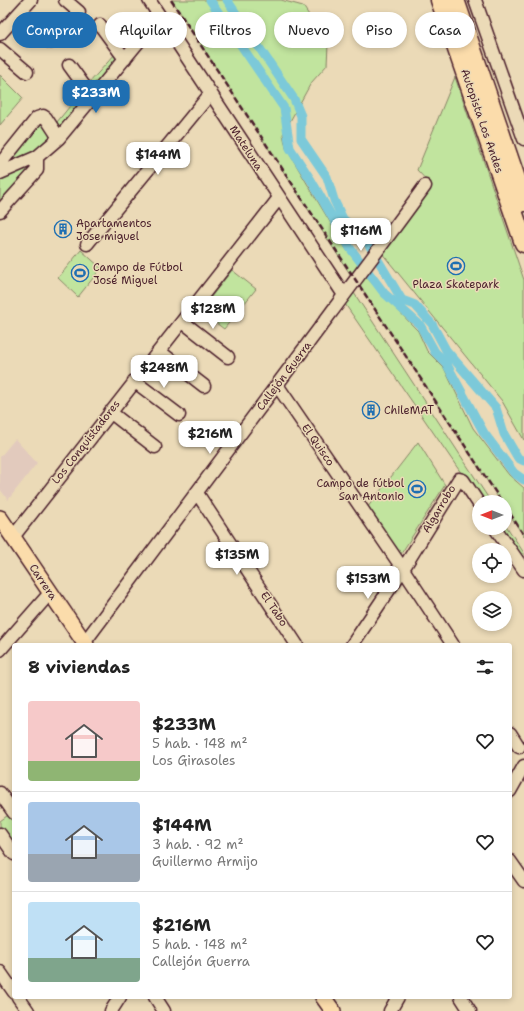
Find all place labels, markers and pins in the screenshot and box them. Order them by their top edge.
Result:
pin: $233M [68,80,124,114]
pin: $144M [130,142,186,176]
place label: Apartamentos Jose miguel [76,216,152,244]
pin: $116M [333,218,389,252]
building icon: Apartamentos Jose miguel [53,219,73,239]
sports icon: Plaza Skatepark [446,256,466,276]
place label: Campo de Fútbol José Miguel [93,260,183,288]
sports icon: Campo de Fútbol José Miguel [70,263,90,283]
place label: Plaza Skatepark [413,277,499,292]
pin: $128M [185,296,241,330]
pin: $248M [136,355,192,389]
building icon: ChileMAT [361,400,381,420]
place label: ChileMAT [384,403,434,418]
pin: $216M [182,421,238,455]
place label: Campo de fútbol San Antonio [316,476,405,504]
sports icon: Campo de fútbol San Antonio [407,479,427,499]
pin: $135M [209,542,265,576]
pin: $153M [340,566,396,600]

